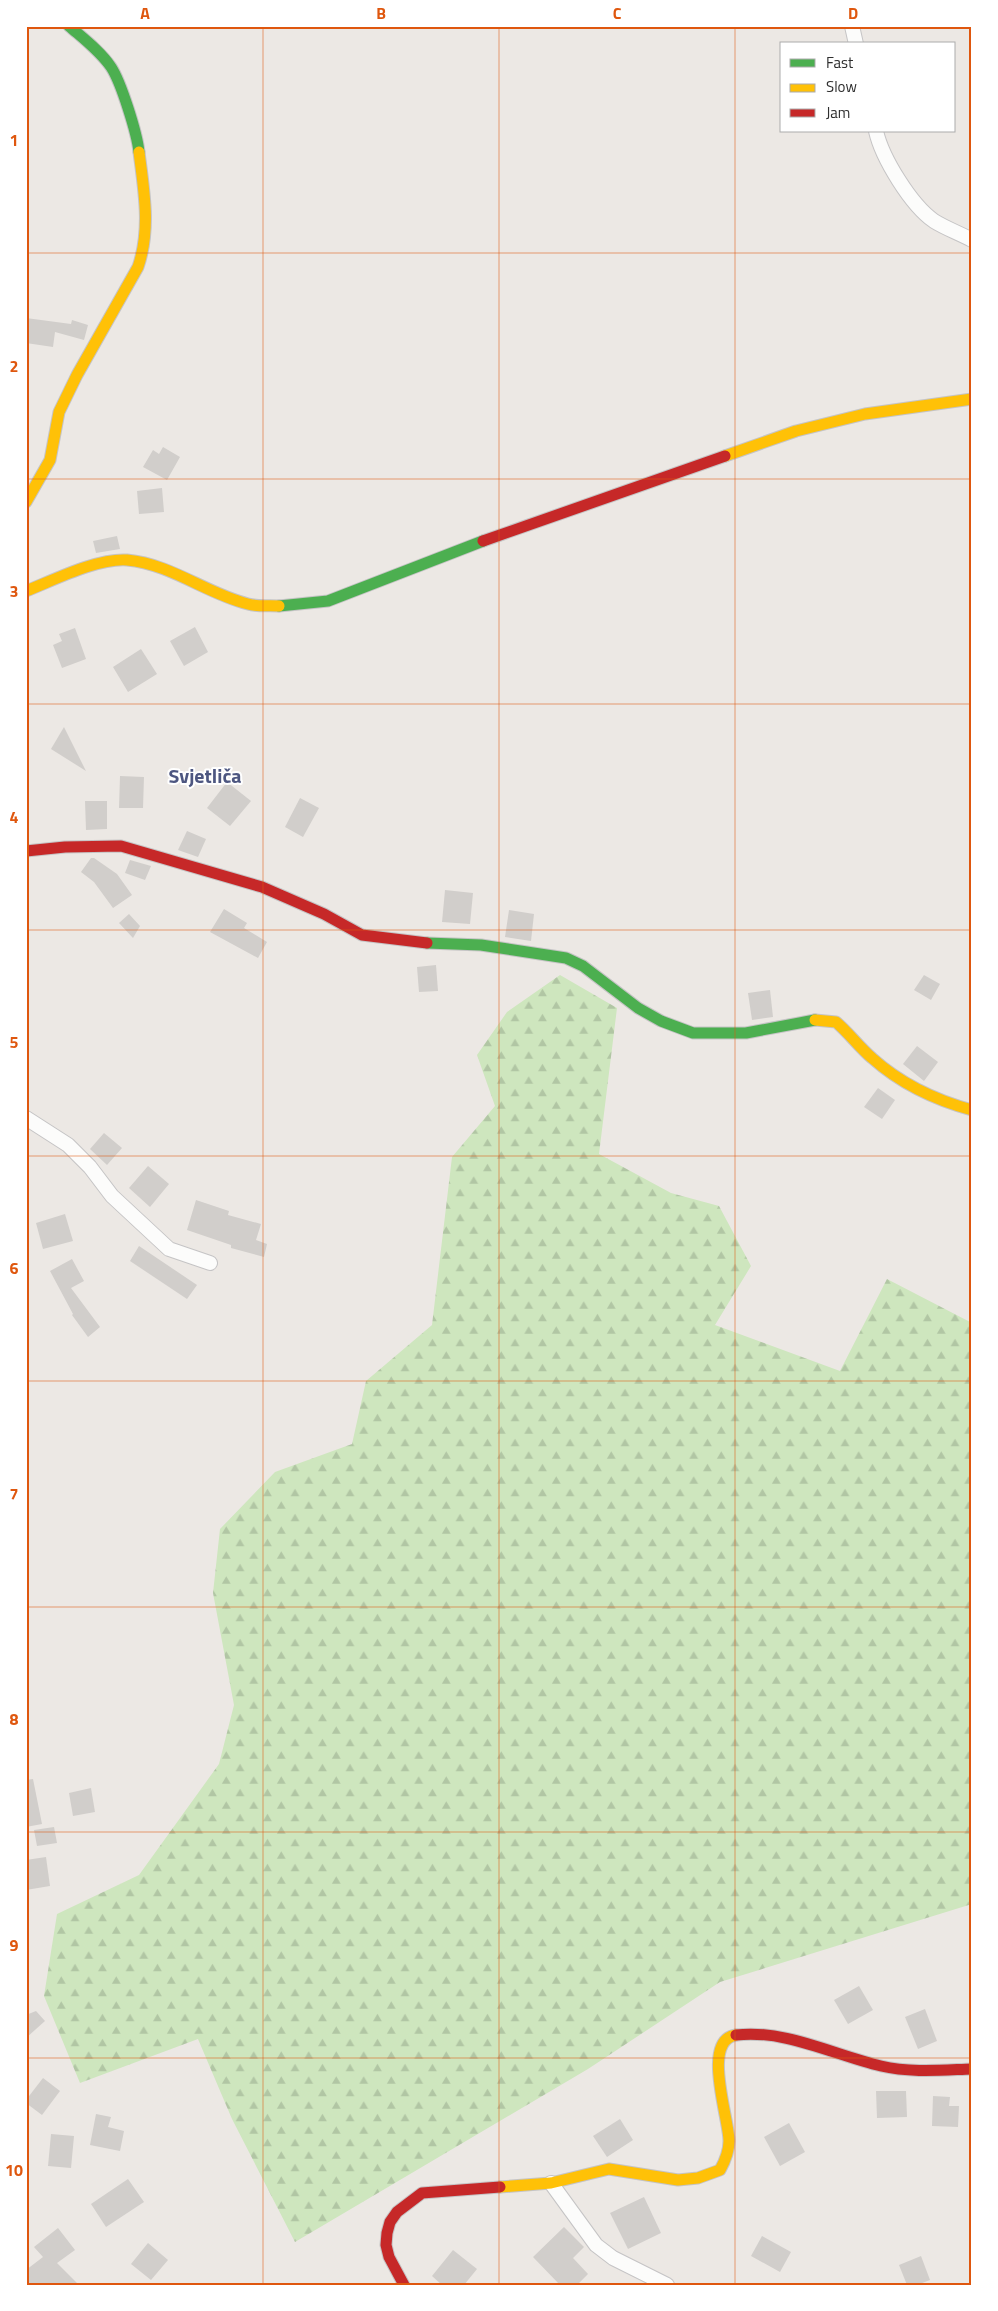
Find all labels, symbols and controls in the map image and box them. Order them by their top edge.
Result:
text: A [140,1,150,25]
text: B [376,1,386,25]
text: C [613,1,622,25]
text: D [848,1,858,25]
legend [780,42,956,132]
text: Fast [826,51,854,74]
text: Slow [826,75,857,98]
text: Jam [826,101,850,124]
text: 1 [10,128,18,152]
text: 2 [10,354,18,378]
text: 3 [10,579,18,603]
district label: Svjetliča [168,760,242,791]
text: 4 [10,805,19,829]
text: 5 [10,1030,19,1054]
text: 6 [10,1256,19,1280]
text: 7 [10,1482,18,1506]
text: 8 [10,1707,19,1731]
text: 9 [10,1933,19,1957]
text: 10 [5,2158,23,2182]

